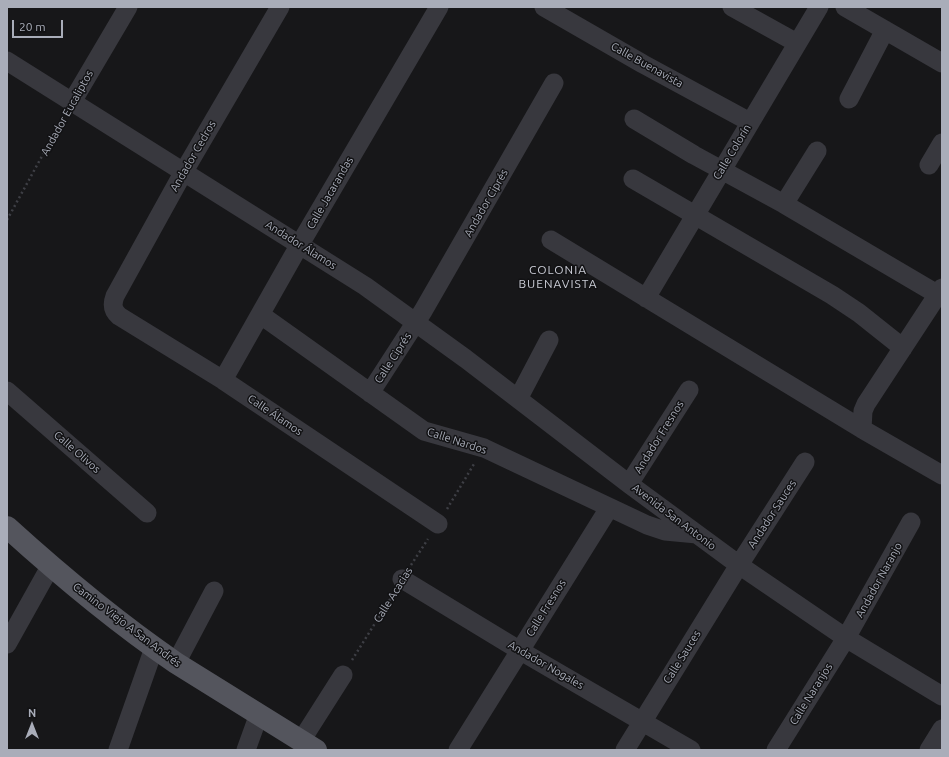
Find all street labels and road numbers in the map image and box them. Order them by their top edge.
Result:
street label: Calle Buenavista [608,40,686,90]
street label: Andador Eucaliptos [38,68,96,158]
street label: Andador Cedros [167,118,219,194]
street label: Calle Colorín [710,122,754,182]
street label: Calle Jacarandas [304,154,356,232]
street label: Andador Ciprés [461,167,511,239]
street label: Andador Álamos [263,218,339,272]
street label: Calle Ciprés [372,330,414,386]
street label: Calle Álamos [245,392,305,438]
street label: Andador Fresnos [631,398,687,476]
street label: Calle Nardos [425,425,489,457]
street label: Calle Olivos [51,428,103,476]
street label: Andador Sauces [745,477,799,551]
street label: Avenida San Antonio [629,481,719,553]
street label: Andador Naranjo [853,540,905,620]
street label: Calle Acacias [371,565,415,625]
street label: Calle Fresnos [523,577,569,639]
street label: Camino Viejo A San Andrés [70,580,184,670]
street label: Calle Sauces [660,628,704,686]
street label: Andador Nogales [506,638,586,692]
street label: Calle Naranjos [787,661,835,727]

